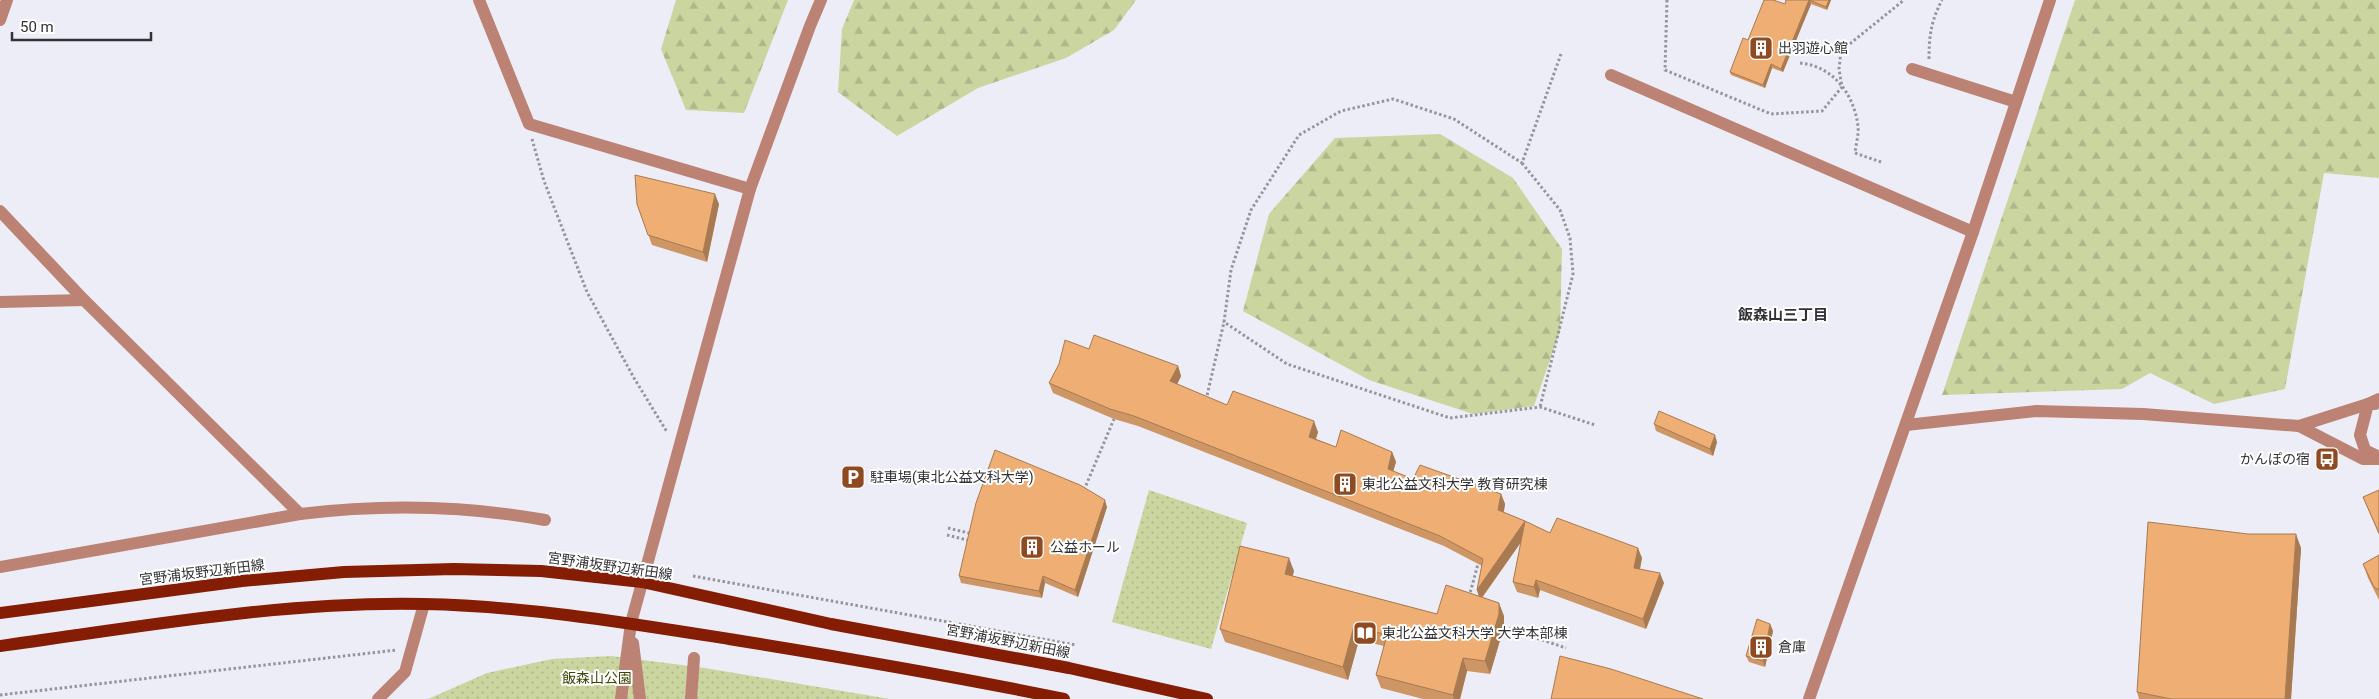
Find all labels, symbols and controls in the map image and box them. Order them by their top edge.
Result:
scale bar [12,10,151,42]
text: 50 m [20,18,54,36]
building icon: 出羽遊心館 [1748,35,1774,61]
place label: 出羽遊心館 [1778,40,1848,56]
district label: 飯森山三丁目 [1738,306,1828,324]
bus stop icon: かんぽの宿 [2314,446,2340,472]
place label: かんぽの宿 [2240,451,2310,467]
parking icon: 駐車場(東北公益文科大学) [840,464,866,490]
place label: 駐車場(東北公益文科大学) [870,469,1034,486]
building icon: 東北公益文科大学 教育研究棟 [1332,471,1358,497]
place label: 東北公益文科大学 教育研究棟 [1362,476,1547,492]
building icon: 公益ホール [1019,534,1045,560]
place label: 公益ホール [1050,539,1120,555]
street label: 宮野浦坂野辺新田線 [546,549,674,583]
street label: 宮野浦坂野辺新田線 [138,556,266,588]
library icon: 東北公益文科大学 大学本部棟 [1352,620,1378,646]
street label: 宮野浦坂野辺新田線 [945,621,1071,661]
place label: 東北公益文科大学 大学本部棟 [1382,625,1567,641]
building icon: 倉庫 [1748,634,1774,660]
place label: 倉庫 [1778,639,1806,655]
park label: 飯森山公園 [562,670,632,686]

